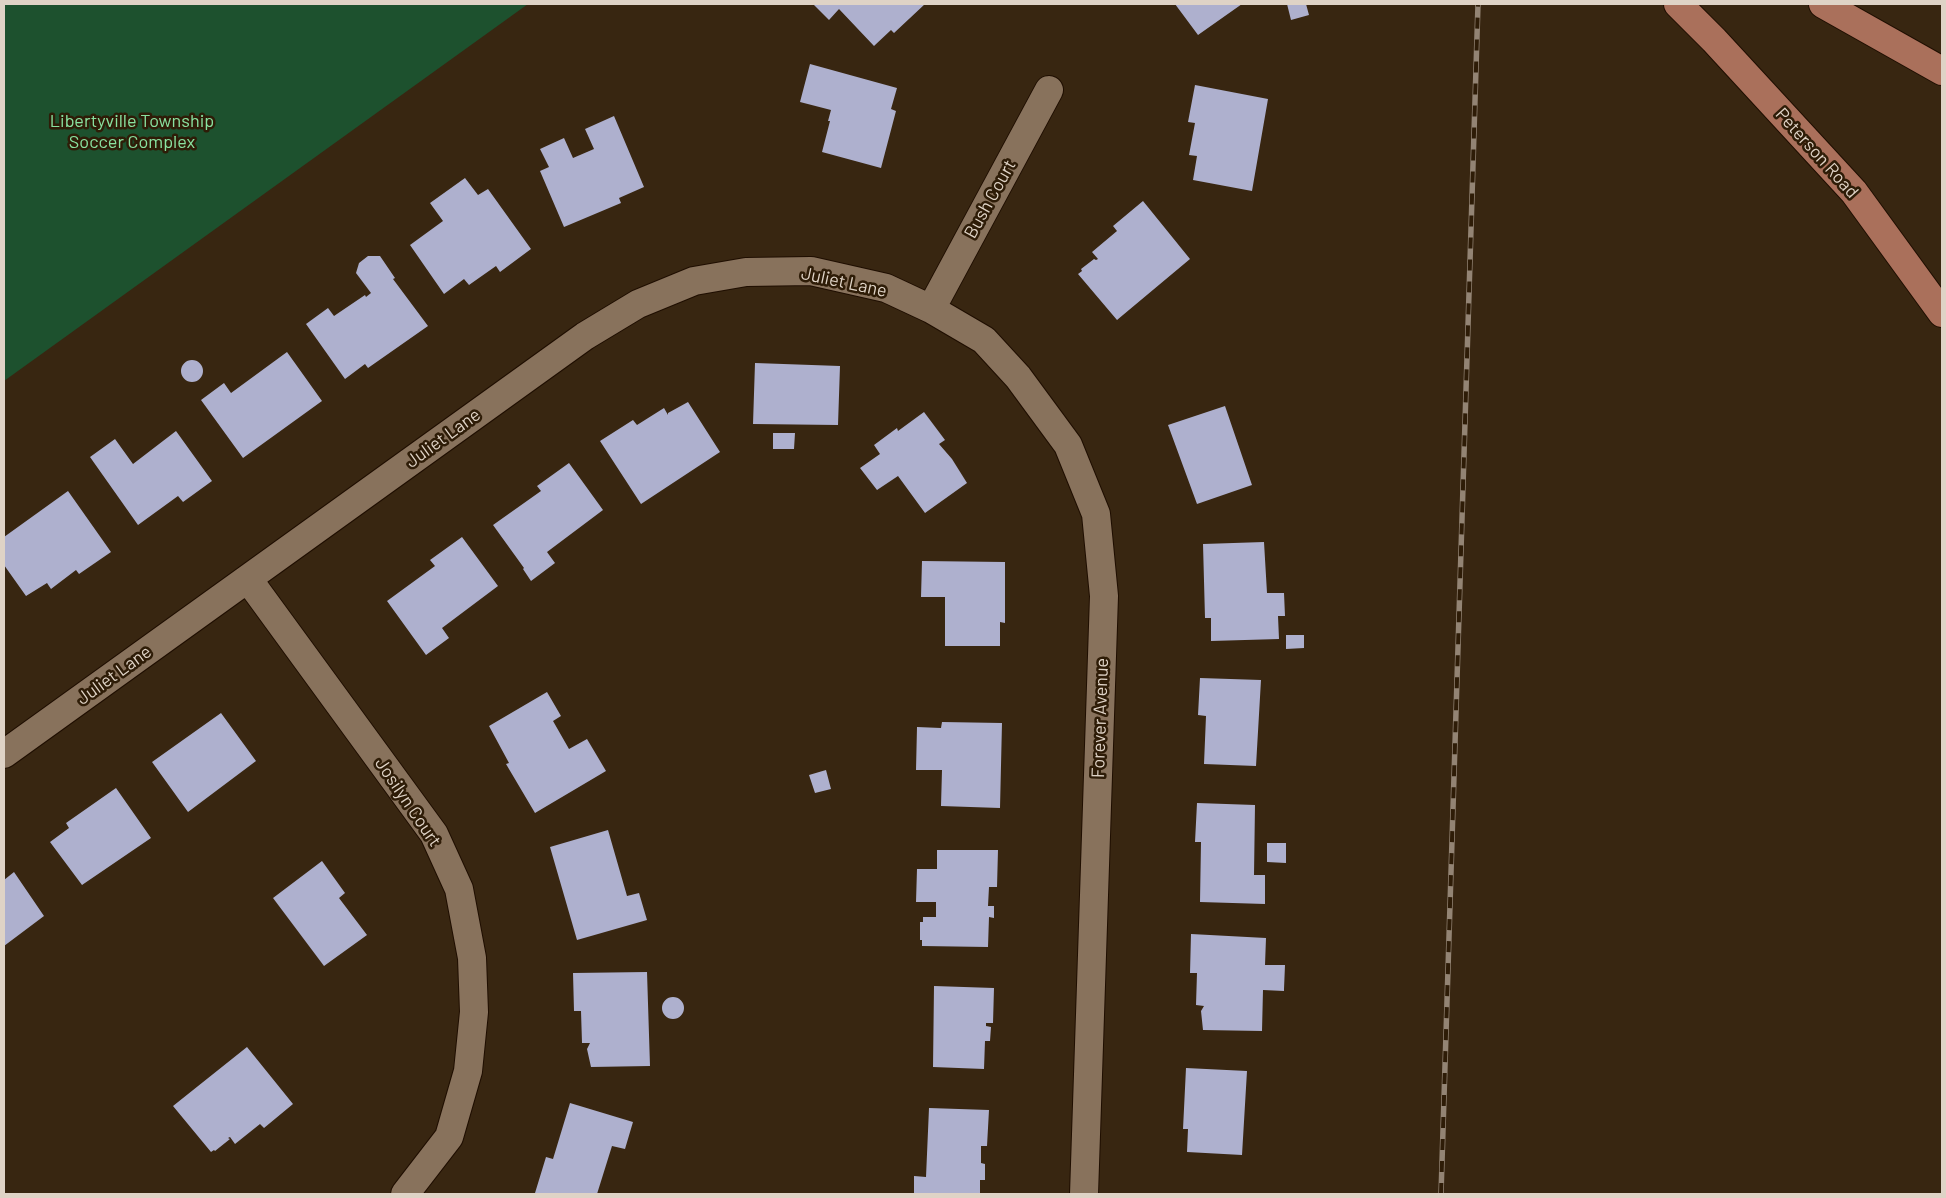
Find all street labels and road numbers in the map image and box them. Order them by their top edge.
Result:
street label: Peterson Road [1771,104,1863,202]
street label: Bush Court [960,156,1020,242]
street label: Juliet Lane [799,262,889,302]
street label: Juliet Lane [401,404,485,472]
street label: Juliet Lane [72,641,156,709]
street label: Forever Avenue [1087,657,1113,779]
street label: Josilyn Court [370,753,446,851]

